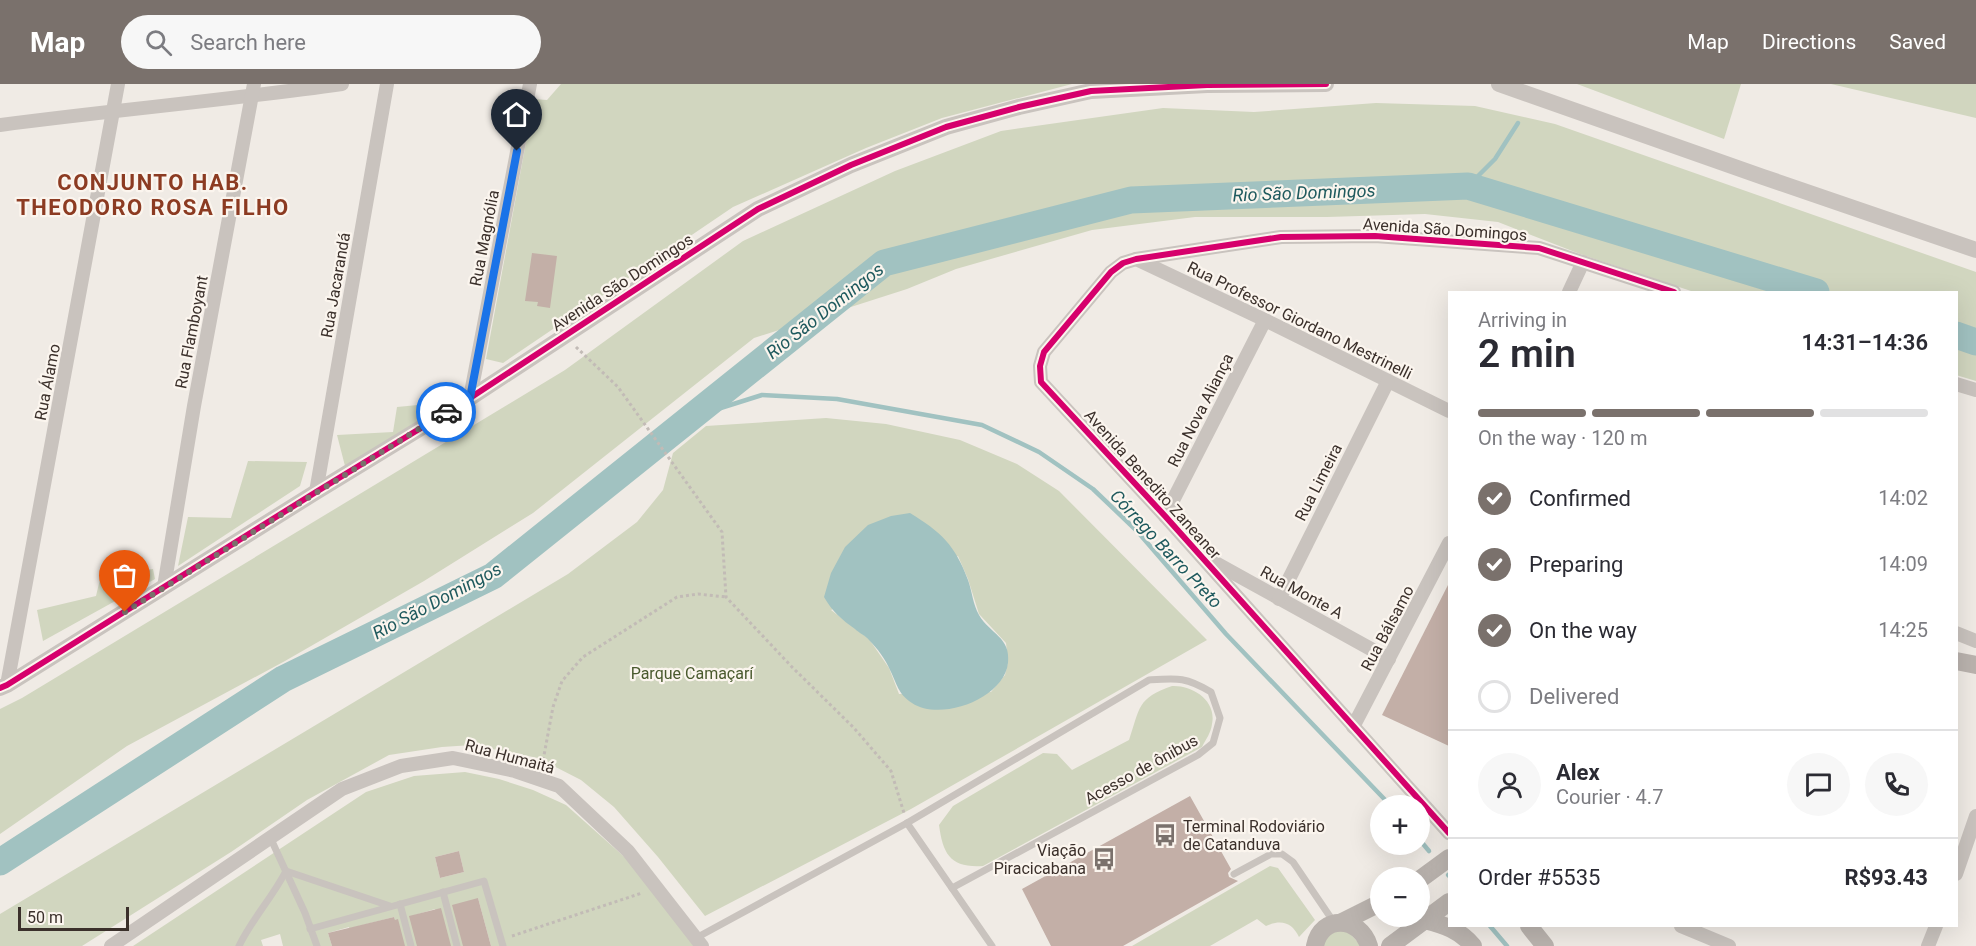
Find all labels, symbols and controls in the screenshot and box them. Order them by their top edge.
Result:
search box [121,15,541,69]
text: Map [30,26,85,59]
icon: search [142,26,175,59]
text: Search here [190,30,306,55]
text: Map [1687,30,1729,54]
text: Directions [1762,30,1856,54]
text: Saved [1889,30,1946,54]
pin [491,89,542,151]
icon: home [500,98,533,131]
district label: CONJUNTO HAB. THEODORO ROSA FILHO [16,170,290,220]
water label: Rio São Domingos [1232,180,1376,205]
street label: Rua Magnólia [466,188,503,288]
street label: Avenida São Domingos [1362,214,1528,245]
street label: Avenida São Domingos [548,230,696,335]
street label: Rua Jacarandá [317,231,354,339]
water label: Rio São Domingos [762,258,888,363]
street label: Rua Professor Giordano Mestrinelli [1184,258,1415,383]
street label: Rua Flamboyant [171,274,212,390]
text: Arriving in [1478,308,1567,332]
text: 14:31–14:36 [1801,330,1928,355]
text: 2 min [1478,331,1576,377]
street label: Rua Álamo [31,342,64,422]
street label: Rua Nova Aliança [1164,350,1237,470]
courier [416,382,476,442]
icon: car [430,396,463,429]
street label: Avenida Benedito Zaneaner [1080,406,1225,563]
text: On the way · 120 m [1478,426,1647,450]
street label: Rua Limeira [1291,440,1346,524]
icon: check [1478,482,1511,515]
water label: Córrego Barro Preto [1106,485,1227,612]
text: Confirmed [1529,486,1631,511]
text: 14:02 [1878,486,1928,510]
icon: check [1478,548,1511,581]
pin [99,550,150,612]
text: Preparing [1529,552,1623,577]
text: 14:09 [1878,552,1928,576]
water label: Rio São Domingos [369,558,505,643]
icon: bag [108,559,141,592]
street label: Rua Monte A [1257,562,1347,623]
street label: Rua Bálsamo [1357,582,1418,674]
icon: check [1478,614,1511,647]
text: On the way [1529,618,1637,643]
text: 14:25 [1878,618,1928,642]
park label: Parque Camaçarí [631,664,754,683]
text: Delivered [1529,684,1619,709]
street label: Acesso de ônibus [1081,731,1201,808]
street label: Rua Humaitá [463,735,557,778]
button: person [1478,753,1541,816]
button: chat [1787,753,1850,816]
button: phone [1865,753,1928,816]
text: Alex [1556,760,1600,785]
text: Courier · 4.7 [1556,785,1663,809]
map controls [1370,795,1430,927]
button: + [1370,795,1430,855]
place label: Terminal Rodoviário de Catanduva [1183,817,1325,854]
bus stop icon: Terminal Rodoviário de Catanduva [1152,822,1178,848]
place label: Viação Piracicabana [994,841,1086,878]
bus stop icon: Viação Piracicabana [1091,846,1117,872]
text: Order #5535 [1478,865,1600,890]
text: R$93.43 [1844,865,1928,890]
button: − [1370,867,1430,927]
scale bar [18,904,129,932]
text: 50 m [27,908,63,927]

